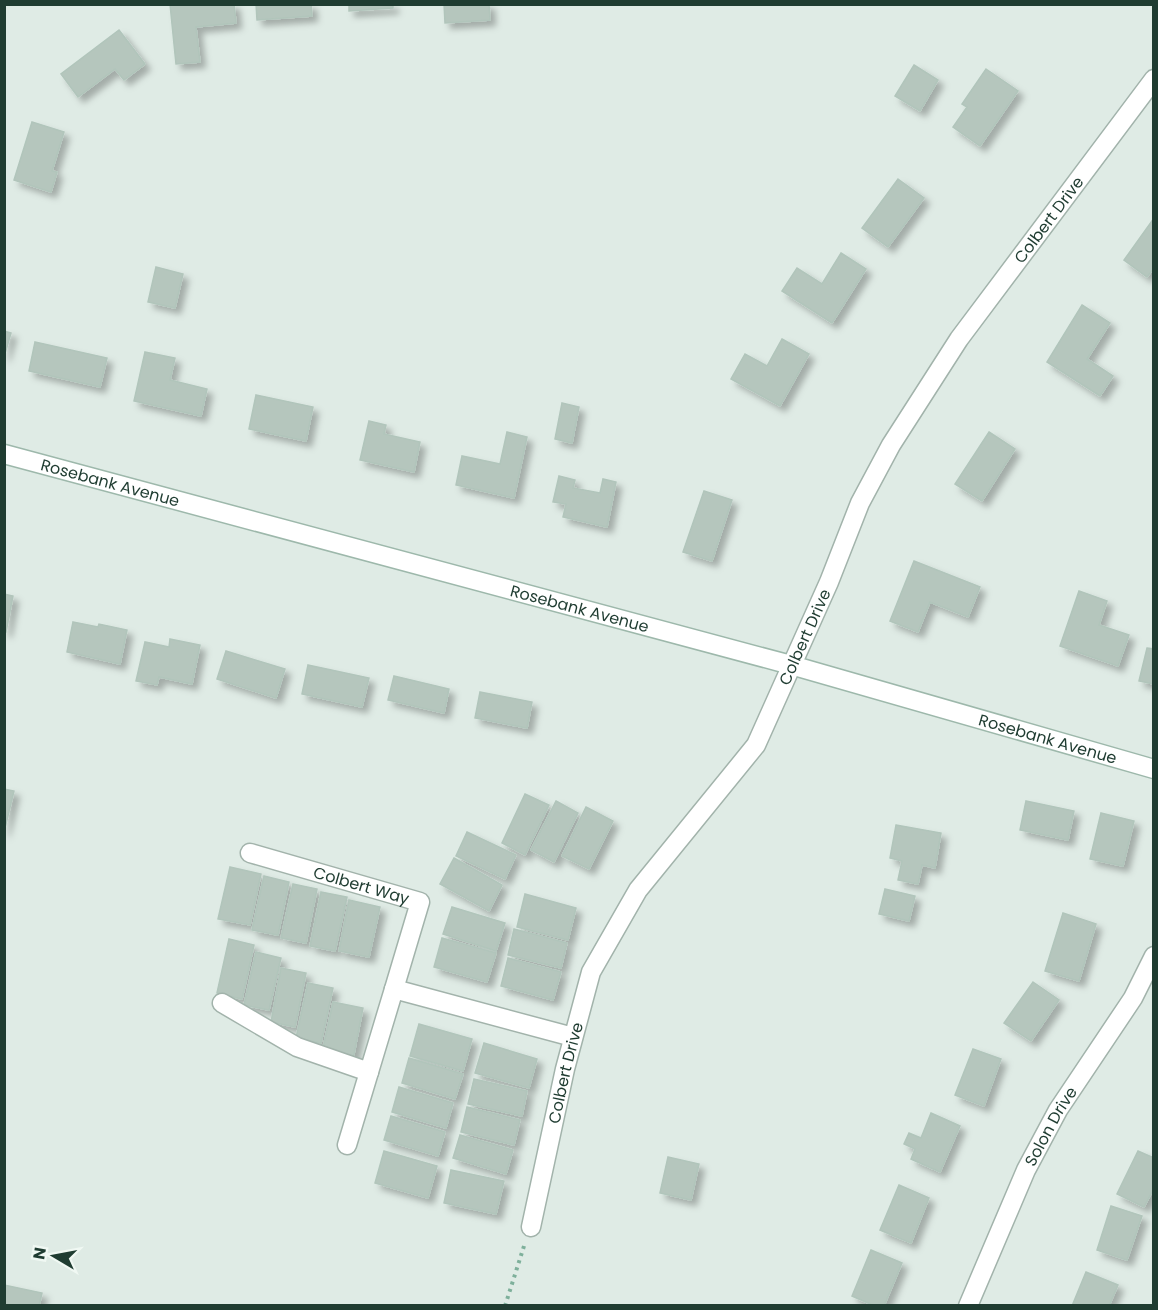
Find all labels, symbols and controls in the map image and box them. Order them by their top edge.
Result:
street label: Colbert Drive [1008,171,1089,268]
street label: Rosebank Avenue [38,453,182,512]
street label: Rosebank Avenue [508,579,652,638]
street label: Colbert Drive [773,585,836,689]
street label: Rosebank Avenue [976,708,1120,769]
street label: Colbert Way [311,860,412,910]
street label: Colbert Drive [542,1019,589,1126]
street label: Solon Drive [1019,1082,1082,1170]
north arrow [24,1226,84,1286]
text: N [27,1246,52,1261]

